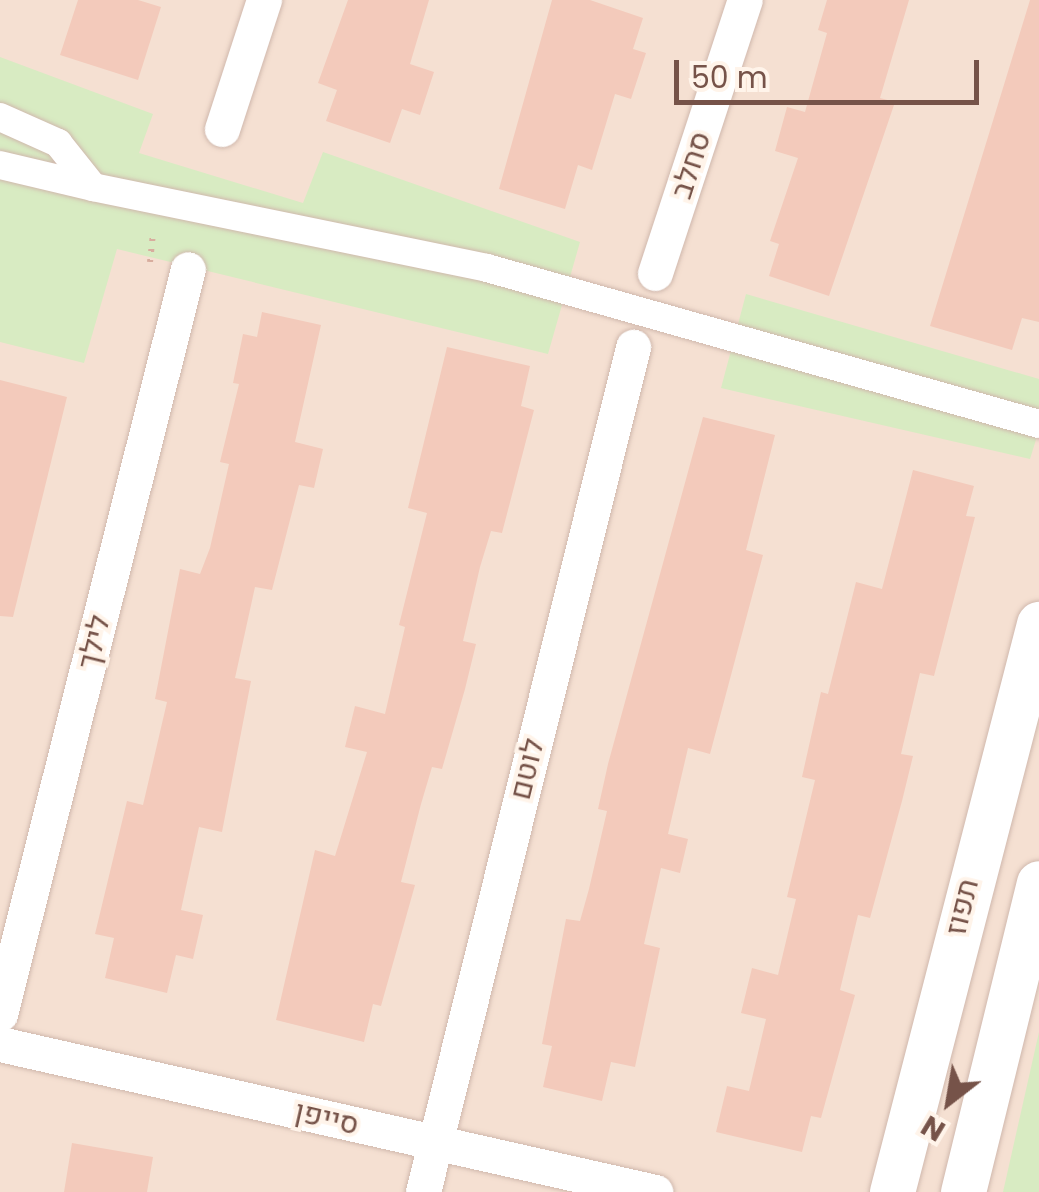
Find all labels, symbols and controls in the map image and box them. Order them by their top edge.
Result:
scale bar [679,40,984,102]
text: 50 m [691,56,768,99]
street label: סחלב [663,127,719,203]
street label: לילך [70,611,118,673]
street label: לוטם [502,735,552,803]
street label: תפוז [938,875,986,939]
north arrow [899,1052,999,1152]
street label: סייפן [291,1093,363,1143]
text: N [914,1106,952,1150]

